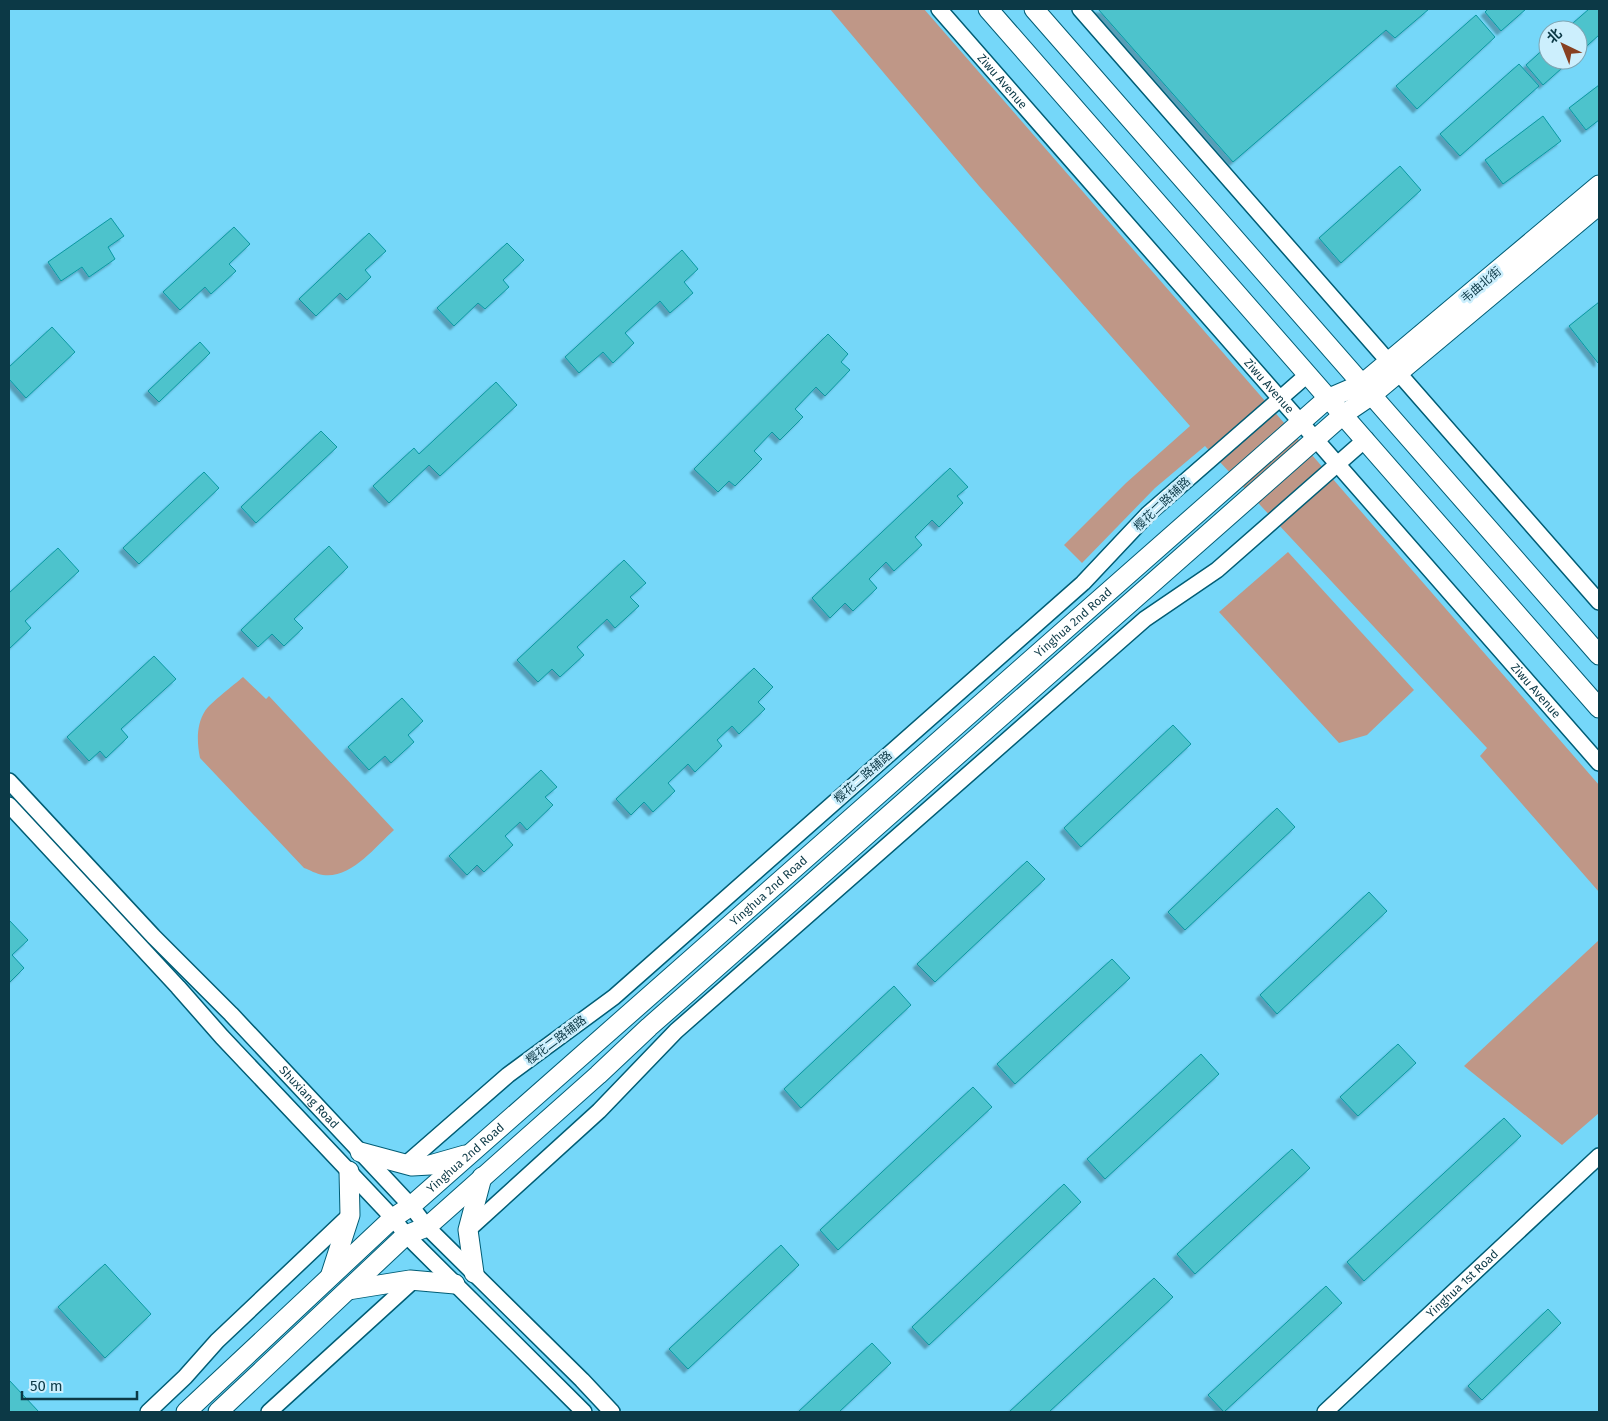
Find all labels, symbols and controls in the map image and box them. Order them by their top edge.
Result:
north arrow [1538,20,1588,70]
text: 北 [1544,25,1565,47]
street label: Ziwu Avenue [974,51,1030,112]
street label: 韦曲北街 [1458,264,1504,306]
street label: Ziwu Avenue [1241,356,1297,416]
street label: 樱花二路辅路 [1131,474,1193,534]
street label: Yinghua 2nd Road [1032,585,1115,660]
street label: Ziwu Avenue [1508,660,1563,721]
street label: 樱花二路辅路 [831,748,895,806]
street label: Yinghua 2nd Road [727,853,810,929]
street label: 樱花二路辅路 [523,1013,589,1067]
street label: Shuxiang Road [276,1063,342,1131]
street label: Yinghua 2nd Road [424,1120,507,1196]
street label: Yinghua 1st Road [1424,1247,1501,1321]
scale bar [22,1368,138,1400]
text: 50 m [30,1377,63,1395]

